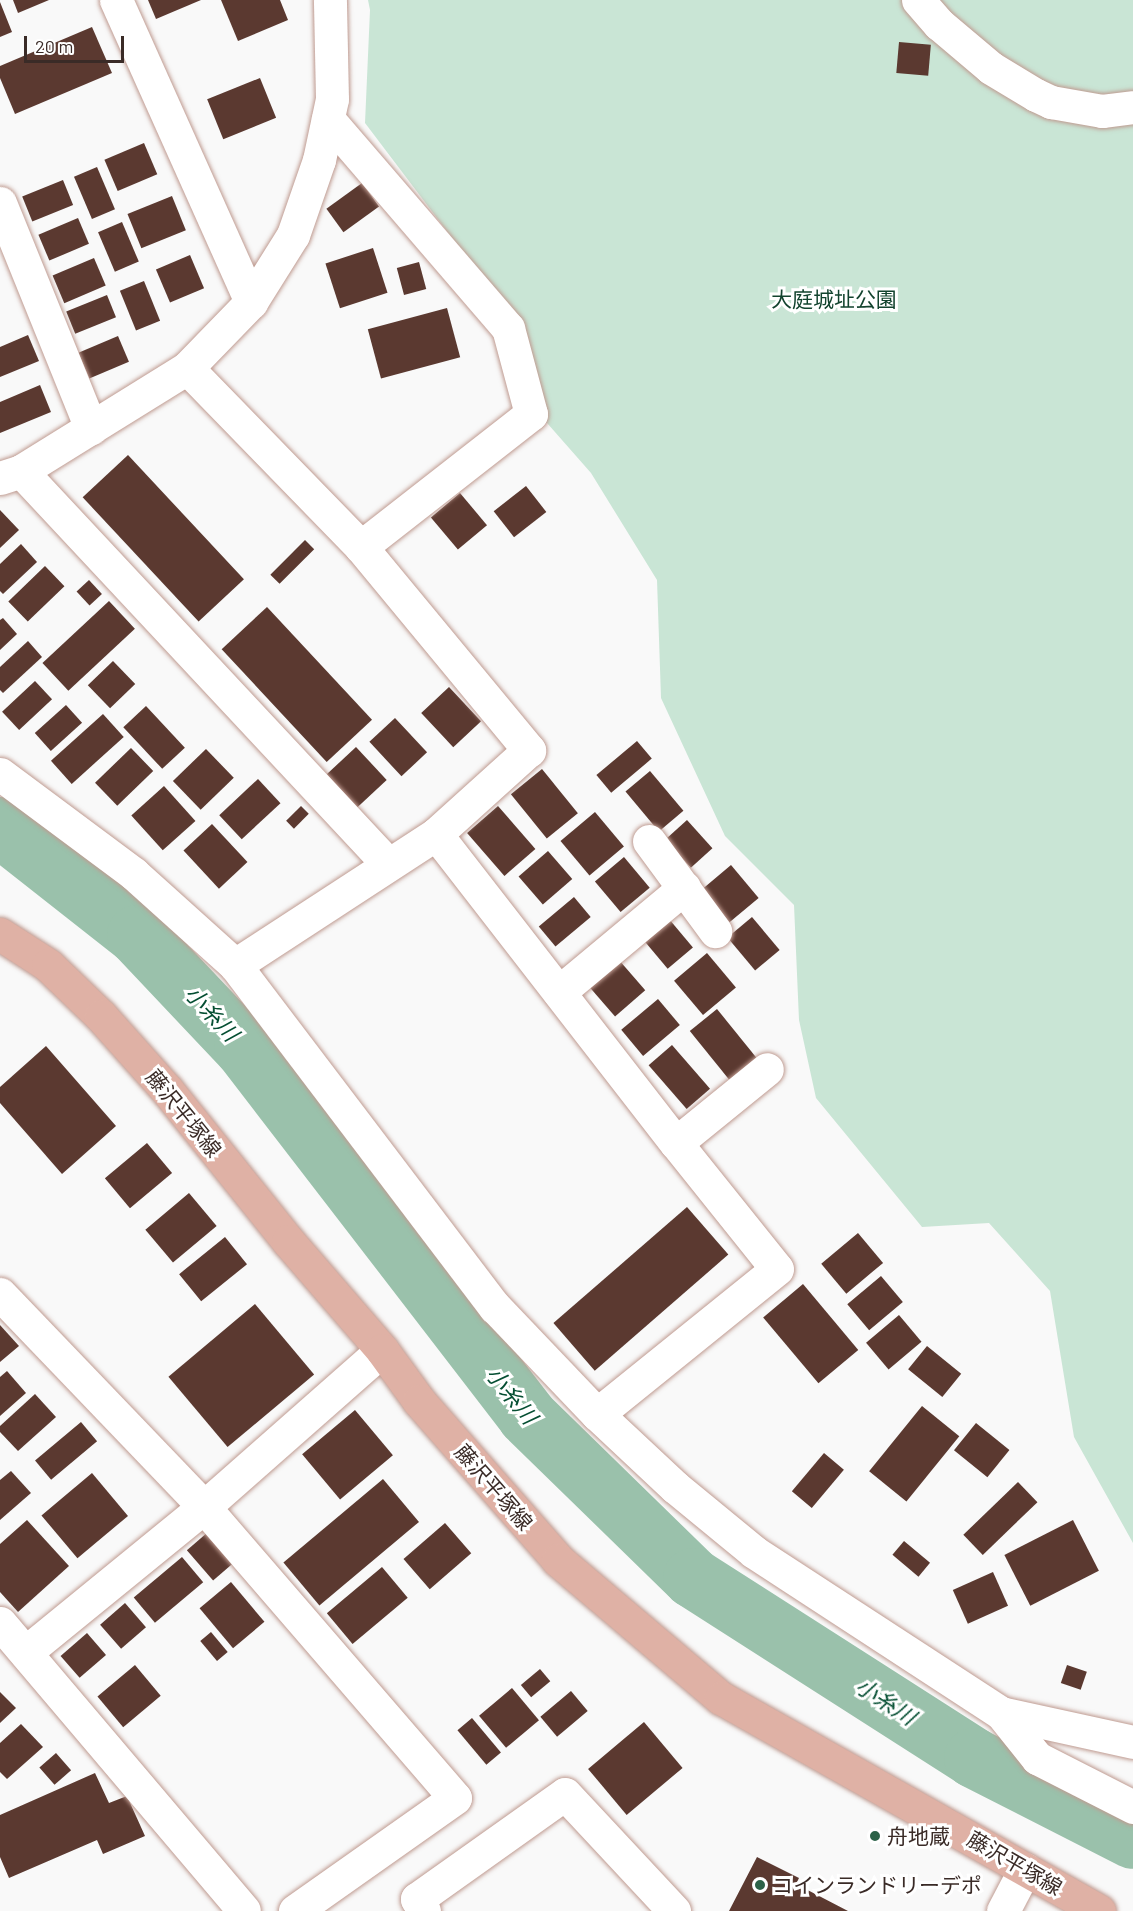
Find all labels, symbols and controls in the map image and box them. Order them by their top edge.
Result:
scale bar [27,24,128,62]
text: 20 m [35,35,73,57]
park label: 大庭城址公園 [771,286,897,312]
water label: 小糸川 [180,980,244,1046]
street label: 藤沢平塚線 [141,1064,227,1162]
water label: 小糸川 [481,1361,543,1429]
street label: 藤沢平塚線 [450,1439,538,1535]
water label: 小糸川 [851,1672,921,1730]
place label: 舟地蔵 [887,1823,950,1849]
street label: 藤沢平塚線 [963,1826,1067,1900]
marker: 舟地蔵 [868,1829,882,1843]
place label: コインランドリーデポ [772,1872,982,1898]
marker: コインランドリーデポ [753,1878,767,1892]

